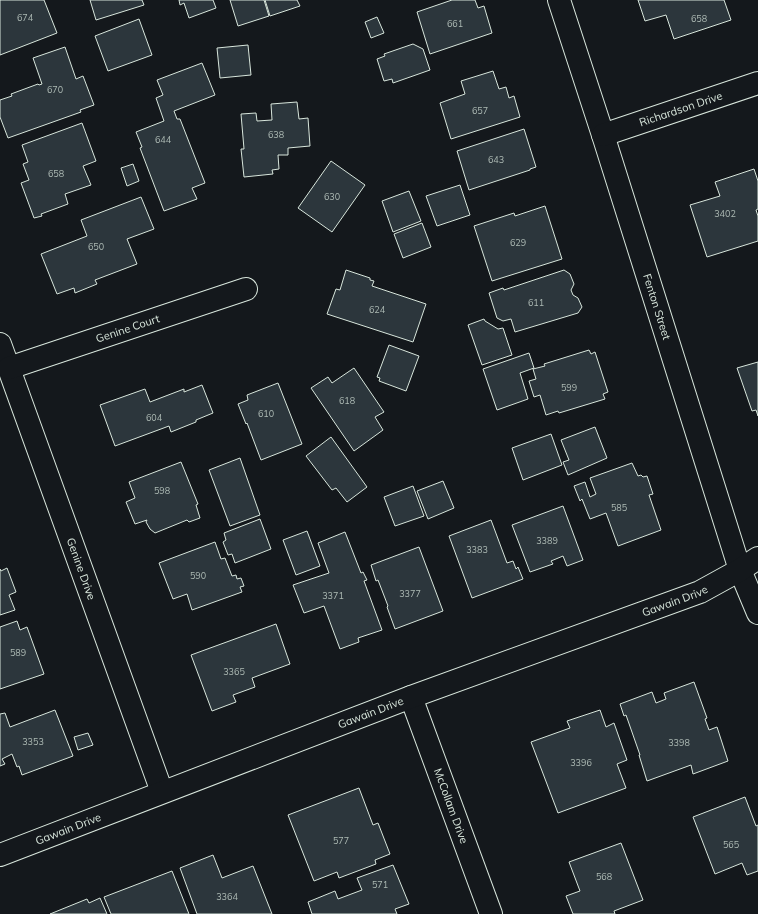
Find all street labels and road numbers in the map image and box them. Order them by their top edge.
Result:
street label: Richardson Drive [637,88,724,129]
street label: Fenton Street [640,272,674,342]
street label: Genine Court [94,311,161,346]
street label: Genine Drive [64,536,99,602]
street label: Gawain Drive [640,582,710,620]
street label: Gawain Drive [336,694,405,731]
street label: McCollam Drive [431,766,471,845]
street label: Gawain Drive [33,810,103,848]

